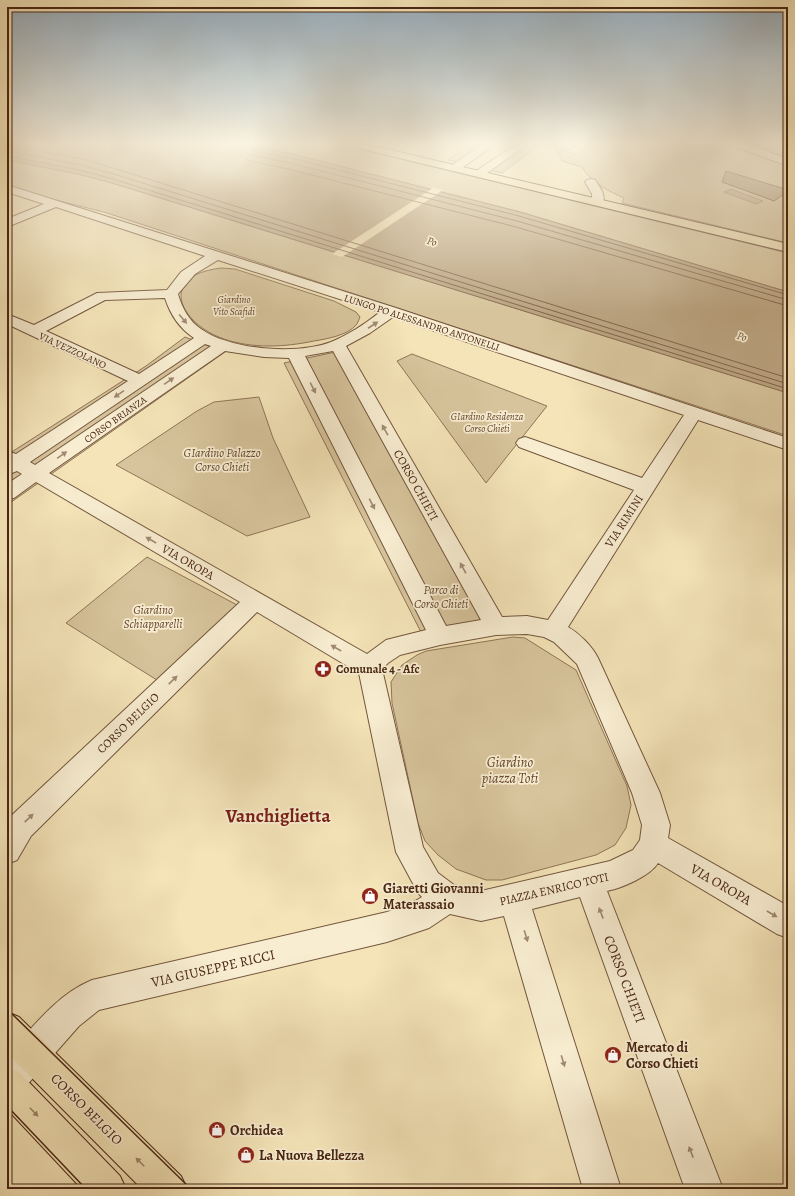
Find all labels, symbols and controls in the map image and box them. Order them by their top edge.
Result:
water label: Po [425,233,439,250]
street label: LUNGO PO ALESSANDRO ANTONELLI [342,291,502,354]
park label: Giardino Vito Scafidi [213,293,255,318]
one-way arrow [178,313,187,324]
one-way arrow [367,321,378,329]
water label: Po [735,328,749,345]
street label: VIA VEZZOLANO [36,329,109,372]
one-way arrow [164,377,174,385]
one-way arrow [309,382,316,394]
one-way arrow [114,390,125,398]
street label: CORSO BRIANZA [81,393,149,446]
park label: GIardino Residenza Corso Chieti [451,410,524,435]
one-way arrow [382,425,389,436]
park label: GIardino Palazzo Corso Chieti [183,445,261,475]
street label: CORSO CHIETI [390,447,442,523]
one-way arrow [57,451,68,459]
street label: VIA RIMINI [600,491,647,551]
one-way arrow [369,498,375,510]
one-way arrow [145,537,157,544]
street label: VIA OROPA [158,540,218,584]
one-way arrow [460,562,466,574]
park label: Parco di Corso Chieti [414,582,468,612]
park label: Giardino Schiapparelli [124,602,182,632]
one-way arrow [330,644,342,651]
pharmacy icon: Comunale 4 - Afc [313,659,333,679]
place label: Comunale 4 - Afc [336,661,420,677]
one-way arrow [168,675,178,684]
street label: CORSO BELGIO [93,689,163,757]
park label: Giardino piazza Toti [481,753,539,788]
district label: Vanchiglietta [224,803,331,829]
one-way arrow [24,813,34,823]
street label: VIA OROPA [686,859,756,910]
street label: PIAZZA ENRICO TOTI [498,869,610,909]
place label: Giaretti Giovanni Materassaio [383,879,484,914]
shop icon: Giaretti Giovanni Materassaio [360,886,380,906]
one-way arrow [597,906,603,918]
one-way arrow [766,911,778,918]
one-way arrow [523,931,529,943]
street label: CORSO CHIETI [599,933,650,1026]
street label: VIA GIUSEPPE RICCI [148,945,277,992]
place label: Mercato di Corso Chieti [626,1038,698,1073]
shop icon: Mercato di Corso Chieti [603,1045,623,1065]
one-way arrow [560,1055,566,1067]
street label: CORSO BELGIO [47,1069,127,1150]
one-way arrow [29,1107,39,1117]
shop icon: Orchidea [207,1120,227,1140]
place label: Orchidea [230,1121,284,1140]
shop icon: La Nuova Bellezza [236,1145,256,1165]
place label: La Nuova Bellezza [259,1146,365,1165]
one-way arrow [687,1146,693,1158]
one-way arrow [135,1157,145,1166]

